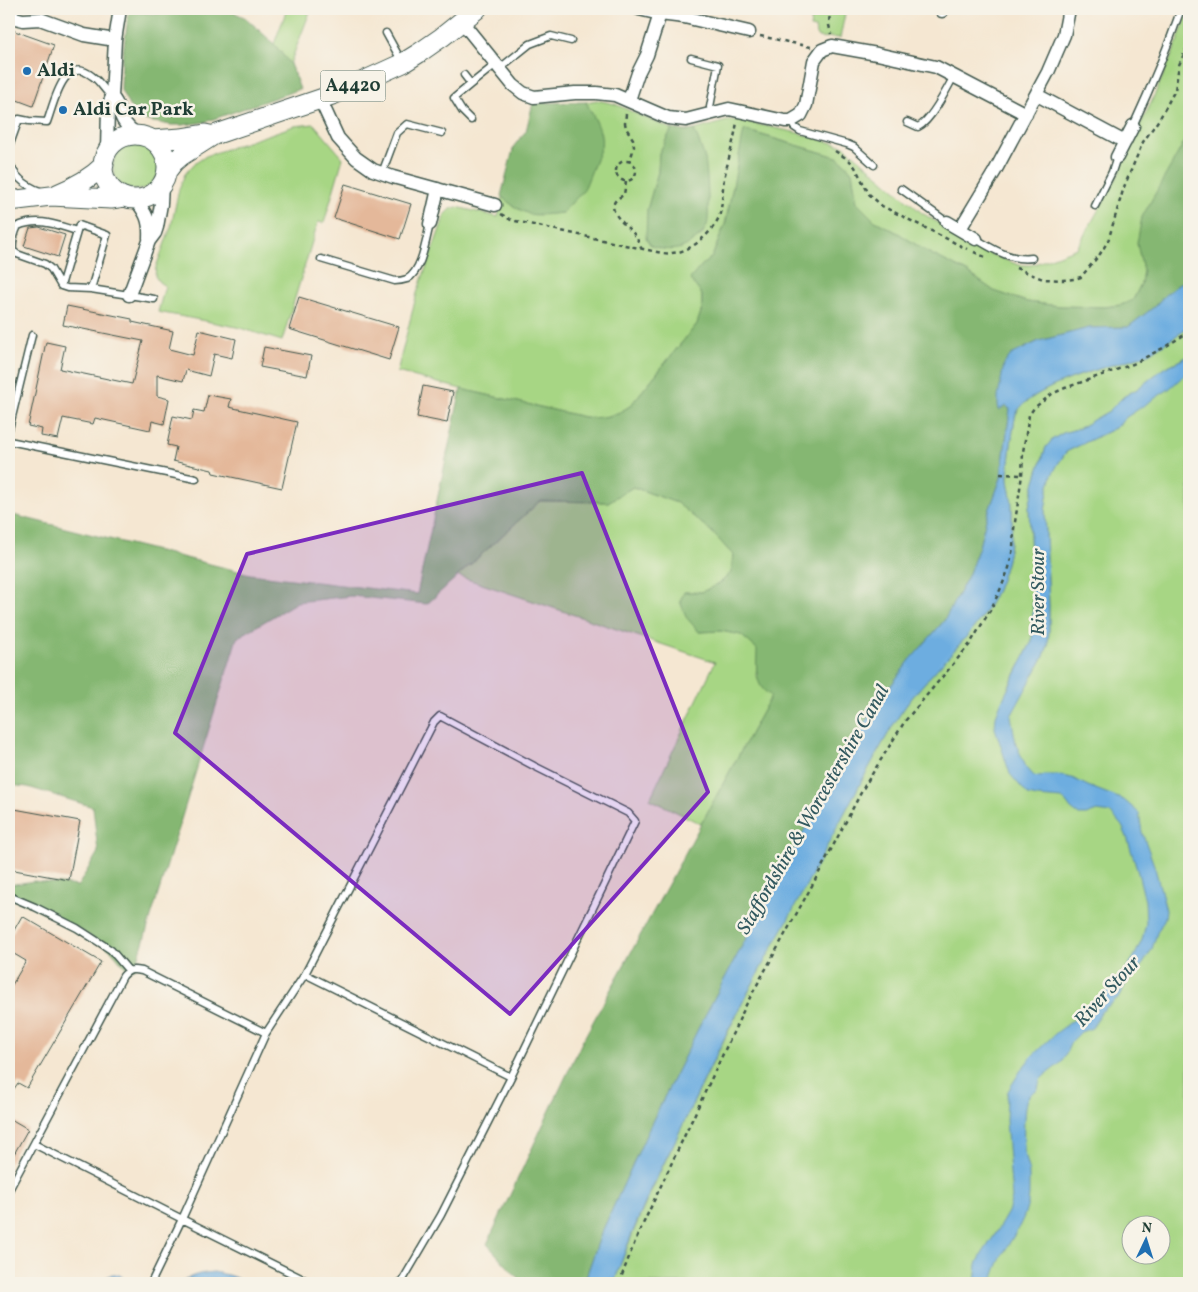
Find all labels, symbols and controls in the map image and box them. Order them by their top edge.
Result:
place label: Aldi [37,58,76,84]
marker: Aldi [21,65,33,77]
road number: A4420 [320,70,386,102]
place label: Aldi Car Park [73,97,194,123]
marker: Aldi Car Park [57,104,69,116]
water label: River Stour [1025,548,1053,636]
water label: Staffordshire & Worcestershire Canal [731,680,897,940]
water label: River Stour [1068,950,1148,1034]
north arrow [1120,1214,1170,1264]
text: N [1141,1219,1153,1238]

